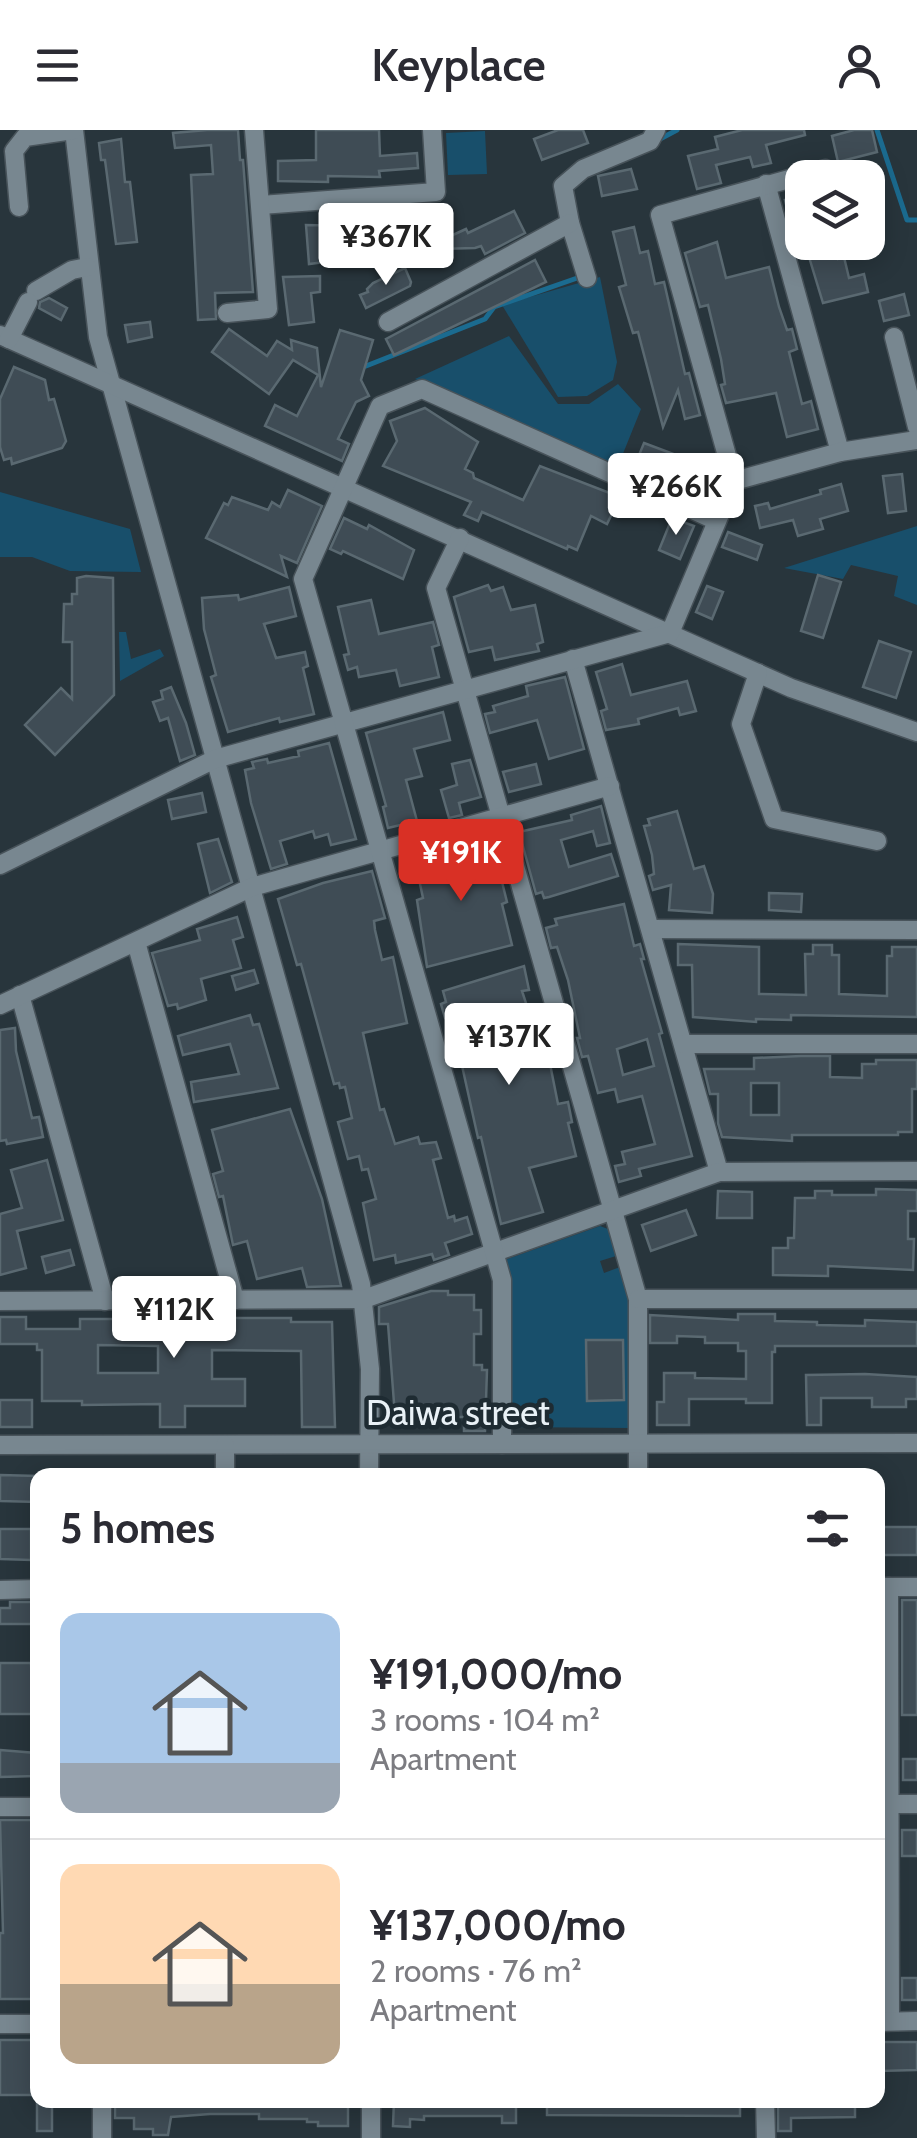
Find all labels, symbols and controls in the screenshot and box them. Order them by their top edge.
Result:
icon: menu [30,38,85,93]
text: Keyplace [371,38,546,92]
icon: person [832,38,887,93]
map controls [785,160,885,260]
button: layers [785,160,885,260]
pin: ¥367K [316,203,456,288]
text: ¥367K [341,216,431,255]
pin: ¥266K [606,453,746,538]
text: ¥266K [630,466,722,505]
pin: ¥191K [391,819,531,904]
text: ¥191K [421,832,502,871]
pin: ¥137K [439,1003,579,1088]
text: ¥137K [467,1016,551,1055]
pin: ¥112K [104,1276,244,1361]
text: ¥112K [134,1289,214,1328]
street label: Daiwa street [366,1391,550,1434]
icon: filters [800,1501,855,1556]
text: 5 homes [60,1502,215,1554]
text: ¥191,000/mo [370,1648,622,1700]
icon: home [140,1653,260,1773]
text: 3 rooms · 104 m² [370,1700,600,1739]
text: Apartment [370,1739,517,1778]
text: ¥137,000/mo [370,1899,626,1951]
icon: home [140,1904,260,2024]
text: 2 rooms · 76 m² [370,1951,582,1990]
text: Apartment [370,1990,517,2029]

